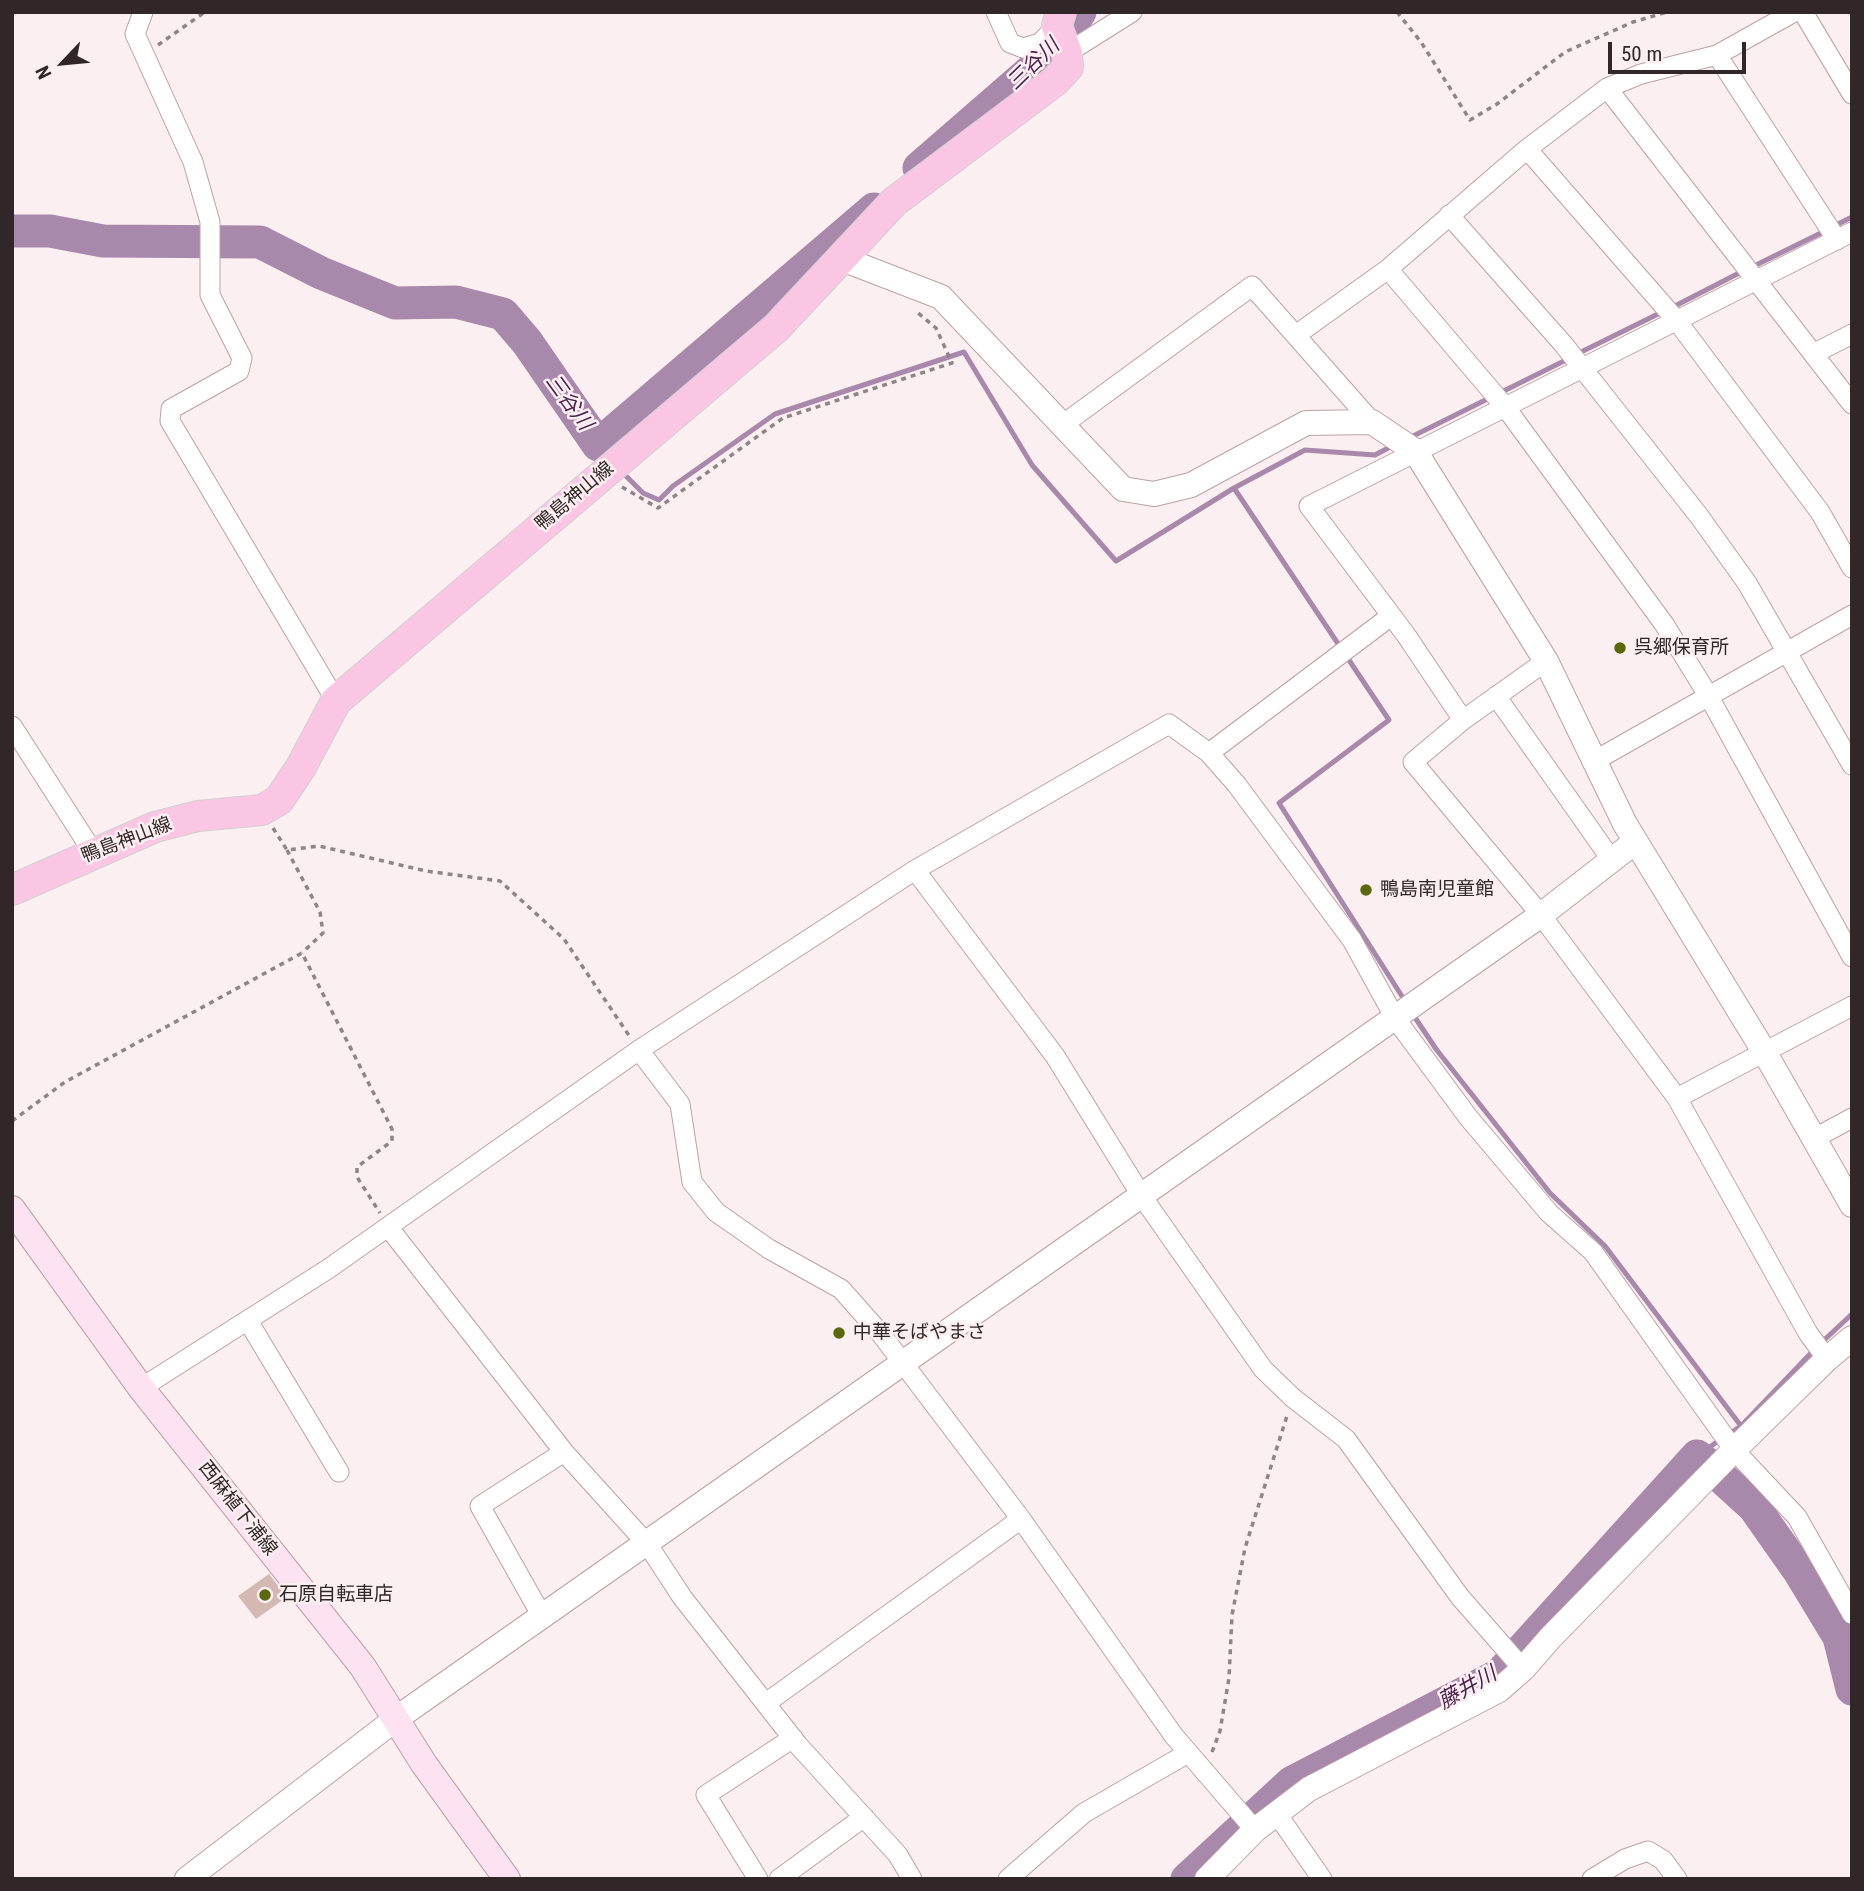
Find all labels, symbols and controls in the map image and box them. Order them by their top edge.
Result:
north arrow [28,28,98,98]
scale bar [1612,28,1750,72]
water label: 三谷川 [1003,34,1065,96]
text: 50 m [1621,42,1662,66]
text: N [31,62,57,83]
water label: 三谷川 [539,370,597,436]
street label: 鴨島神山線 [531,458,619,536]
place label: 呉郷保育所 [1634,637,1729,659]
marker: 呉郷保育所 [1612,640,1628,656]
street label: 鴨島神山線 [79,813,175,869]
place label: 鴨島南児童館 [1380,879,1494,901]
marker: 鴨島南児童館 [1358,882,1374,898]
place label: 中華そばやまさ [853,1322,986,1344]
marker: 中華そばやまさ [831,1325,847,1341]
street label: 西麻植下浦線 [193,1457,281,1561]
place label: 石原自転車店 [279,1584,393,1606]
marker: 石原自転車店 [257,1587,273,1603]
water label: 藤井川 [1434,1662,1502,1716]

